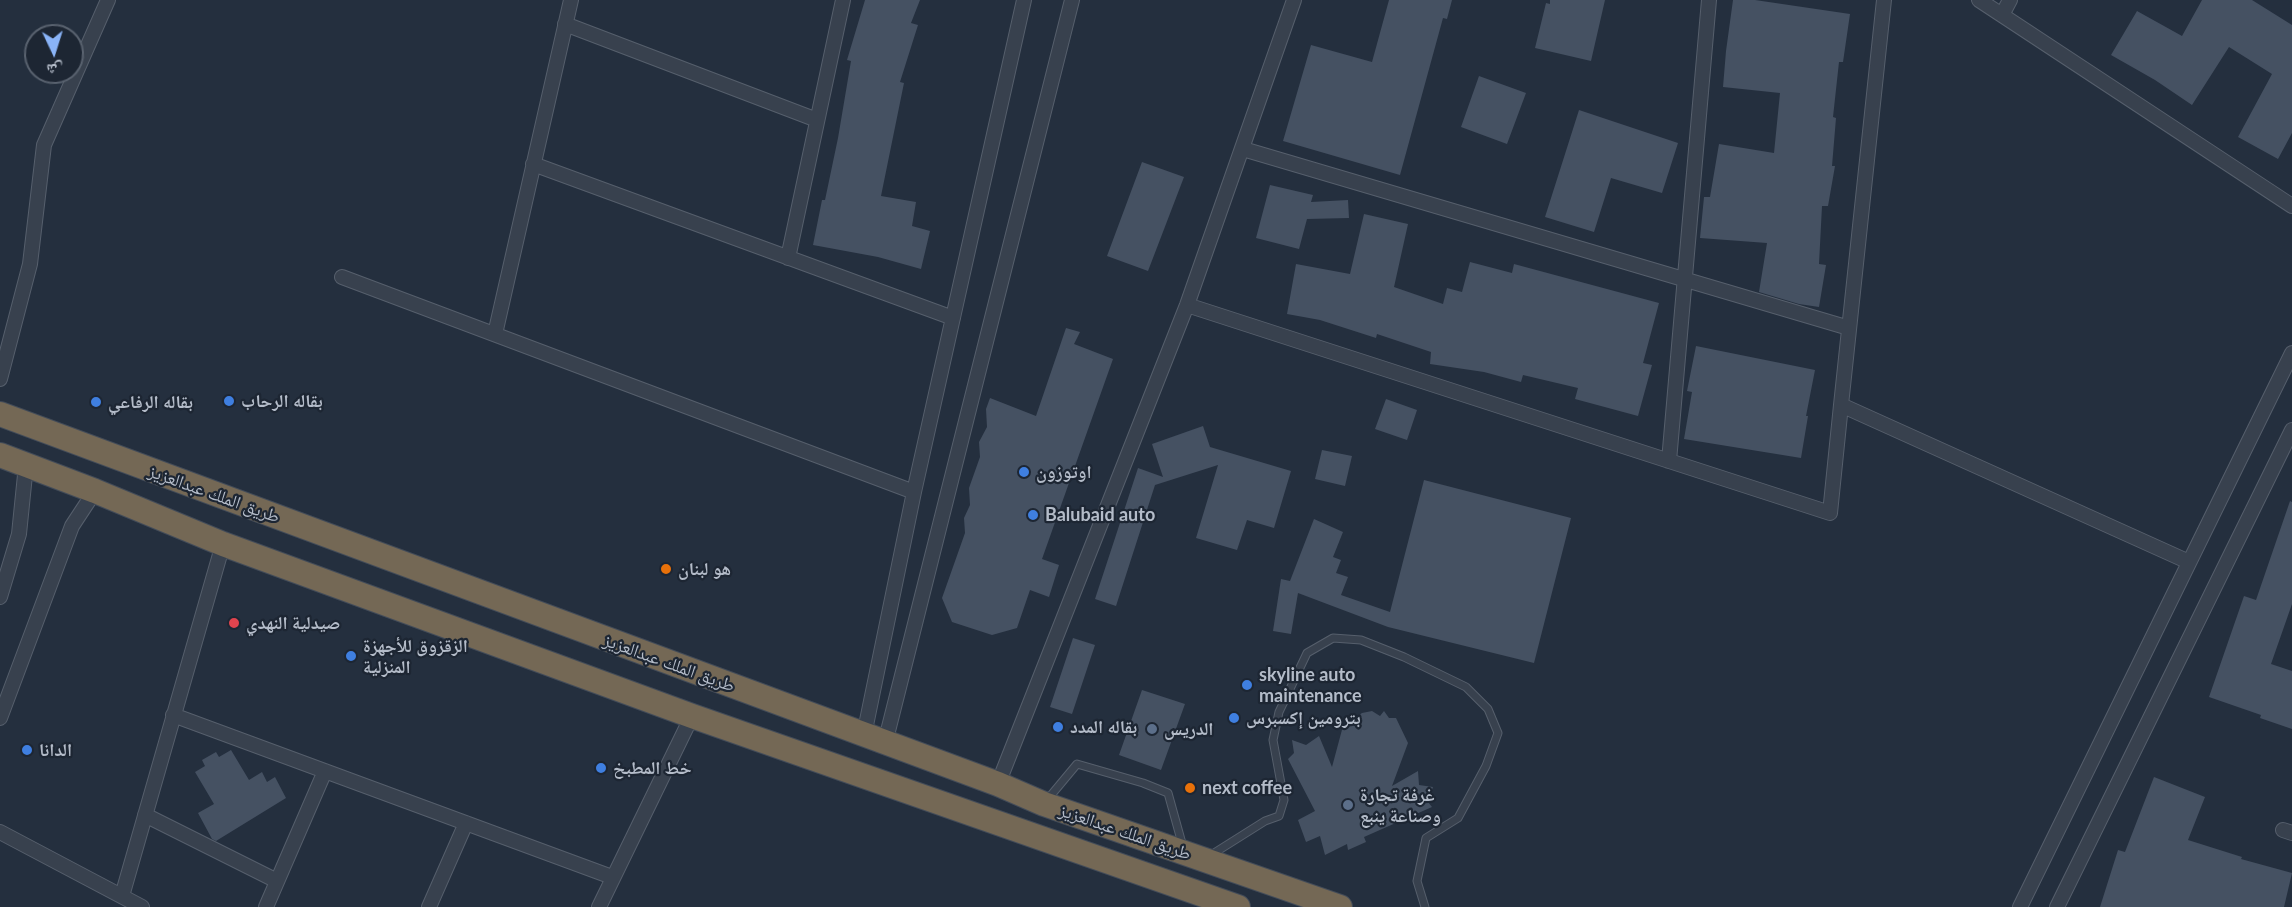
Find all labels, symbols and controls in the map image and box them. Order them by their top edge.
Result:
north arrow [24,24,84,84]
text: ش [46,60,64,81]
place label: بقاله الرحاب [241,390,323,412]
place label: بقاله الرفاعي [108,391,193,413]
marker: بقاله الرحاب [222,394,236,408]
marker: بقاله الرفاعي [89,395,103,409]
street label: طريق الملك عبدالعزيز [145,460,283,528]
place label: اوتوزون [1036,461,1092,483]
marker: اوتوزون [1017,465,1031,479]
place label: Balubaid auto [1045,504,1155,526]
marker: Balubaid auto [1026,508,1040,522]
place label: هو لبنان [678,558,731,580]
marker: هو لبنان [659,562,673,576]
place label: صيدلية النهدي [246,612,340,634]
marker: صيدلية النهدي [227,616,241,630]
street label: طريق الملك عبدالعزيز [600,629,738,697]
place label: الزقزوق للأجهزة المنزلية [363,635,468,678]
marker: الزقزوق للأجهزة المنزلية [344,649,358,663]
place label: skyline auto maintenance [1259,664,1362,706]
marker: skyline auto maintenance [1240,678,1254,692]
place label: بترومين إكسبرس [1246,707,1361,729]
marker: بترومين إكسبرس [1227,711,1241,725]
place label: بقاله المدد [1070,716,1137,738]
place label: الدريس [1164,718,1213,740]
marker: بقاله المدد [1051,720,1065,734]
marker: الدريس [1145,722,1159,736]
place label: الدانا [39,739,72,761]
marker: الدانا [20,743,34,757]
place label: خط المطبخ [613,757,692,779]
marker: خط المطبخ [594,761,608,775]
place label: next coffee [1202,777,1292,799]
marker: next coffee [1183,781,1197,795]
place label: غرفة تجارة وصناعة ينبع [1360,784,1441,826]
marker: غرفة تجارة وصناعة ينبع [1341,798,1355,812]
street label: طريق الملك عبدالعزيز [1056,799,1194,865]

